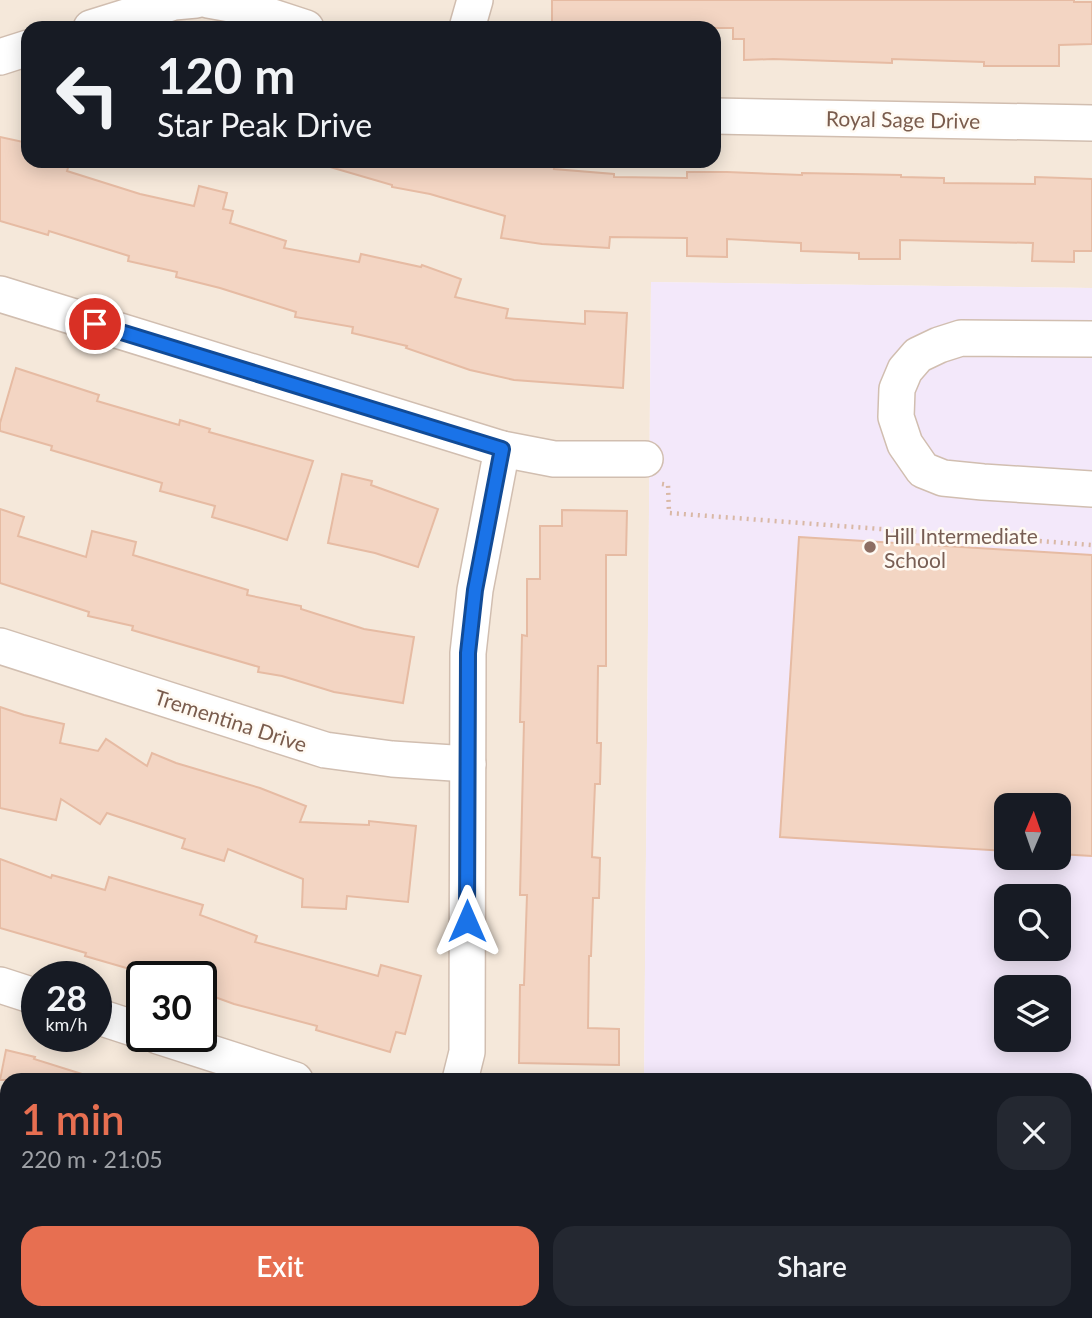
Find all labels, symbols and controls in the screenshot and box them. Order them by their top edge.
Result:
text: 120 m [157,46,295,104]
icon: left [42,49,133,140]
text: Star Peak Drive [157,105,372,144]
street label: Royal Sage Drive [826,105,980,133]
pin [65,294,125,354]
icon: arrive [76,305,114,343]
place label: Hill Intermediate School [884,523,1038,572]
marker: Hill Intermediate School [862,539,878,555]
street label: Trementina Drive [152,684,310,756]
north arrow [994,793,1071,870]
map controls [994,793,1071,1052]
position arrow [430,884,504,958]
button: search [994,884,1071,961]
speed limit sign: 30 [126,961,217,1052]
button: layers [994,975,1071,1052]
text: 28 [46,976,87,1018]
text: km/h [45,1013,88,1035]
text: 1 min [21,1094,125,1144]
button: close [997,1096,1071,1170]
text: 220 m · 21:05 [21,1145,163,1173]
button: Exit [21,1226,539,1306]
button: Share [553,1226,1071,1306]

